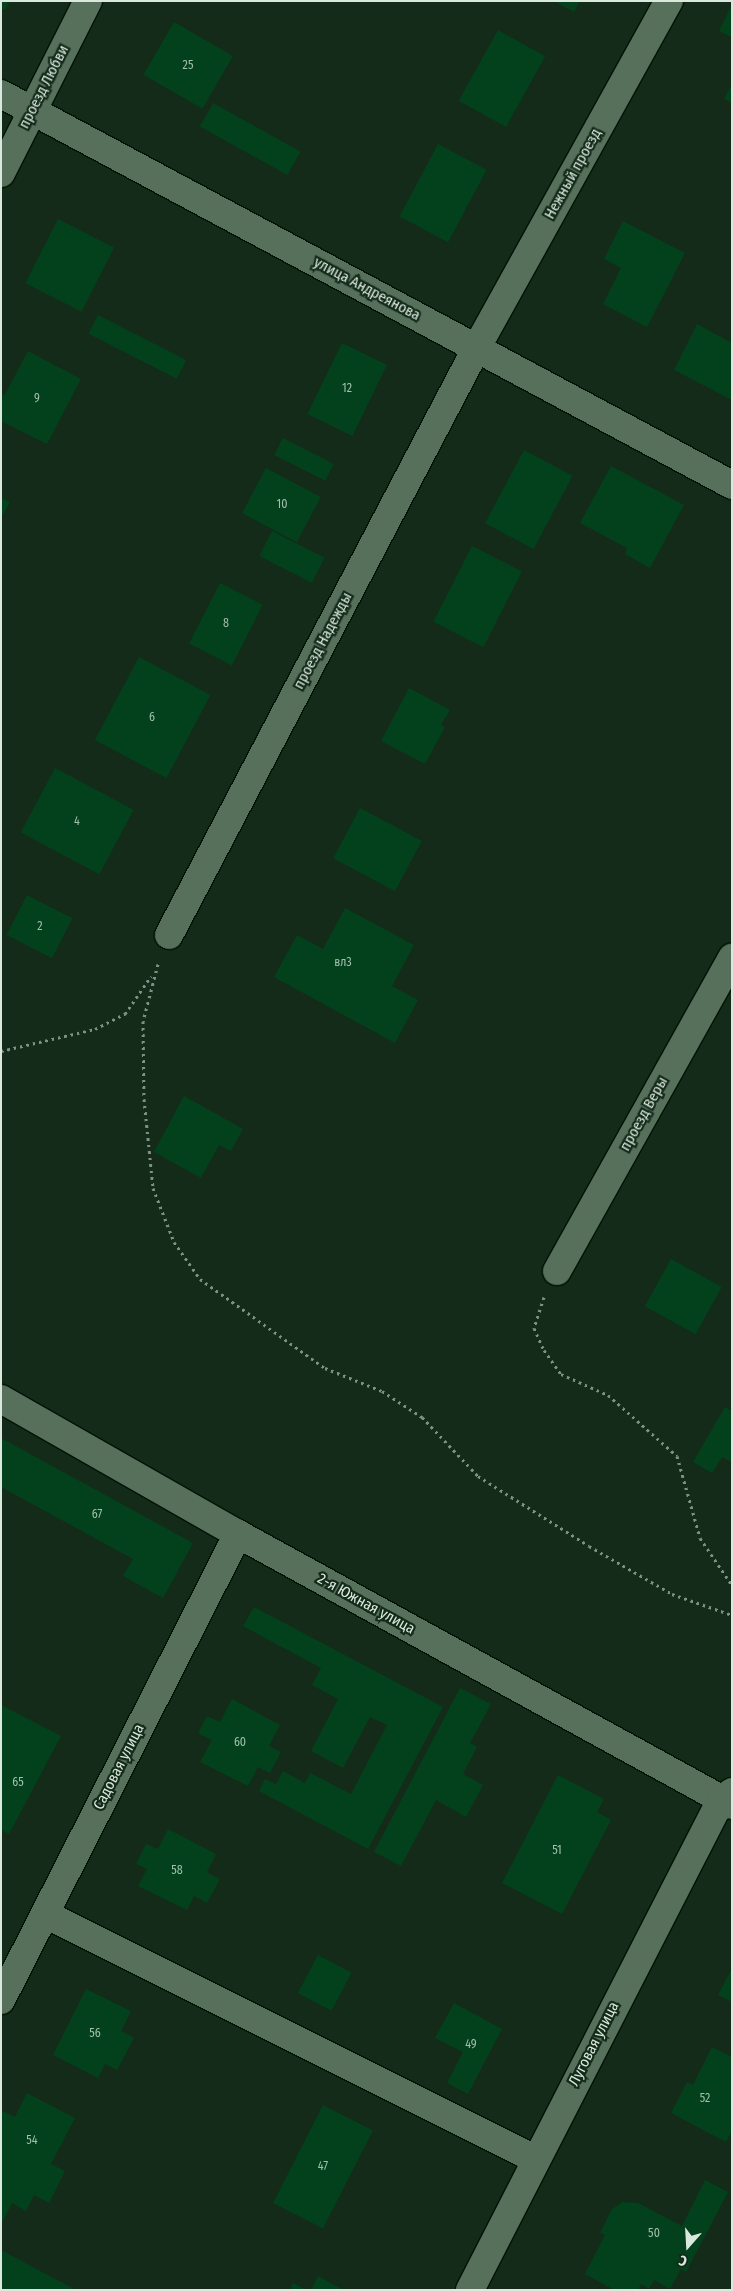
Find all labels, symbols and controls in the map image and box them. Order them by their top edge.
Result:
street label: проезд Любви [15,42,73,132]
house number: 25 [183,59,193,73]
street label: Нежный проезд [541,126,605,222]
street label: улица Андреянова [311,253,423,325]
house number: 12 [342,382,352,396]
house number: 9 [34,392,40,406]
house number: 10 [277,498,287,512]
street label: проезд Надежды [290,590,356,692]
house number: 8 [223,617,229,631]
house number: 6 [149,711,155,725]
house number: 4 [74,815,80,829]
house number: 2 [37,920,43,934]
house number: вл3 [334,956,352,970]
street label: проезд Веры [616,1074,672,1154]
house number: 67 [92,1508,102,1522]
street label: 2-я Южная улица [314,1570,418,1638]
street label: Садовая улица [90,1721,148,1813]
house number: 60 [234,1736,246,1750]
house number: 65 [12,1776,24,1790]
house number: 51 [552,1844,562,1858]
house number: 58 [171,1864,183,1878]
street label: Луговая улица [565,1999,623,2089]
house number: 56 [89,2027,101,2041]
house number: 49 [465,2038,477,2052]
house number: 52 [700,2092,710,2106]
house number: 54 [26,2134,38,2148]
house number: 47 [318,2160,328,2174]
north arrow [663,2221,713,2271]
house number: 50 [648,2227,660,2241]
text: С [677,2251,689,2270]

